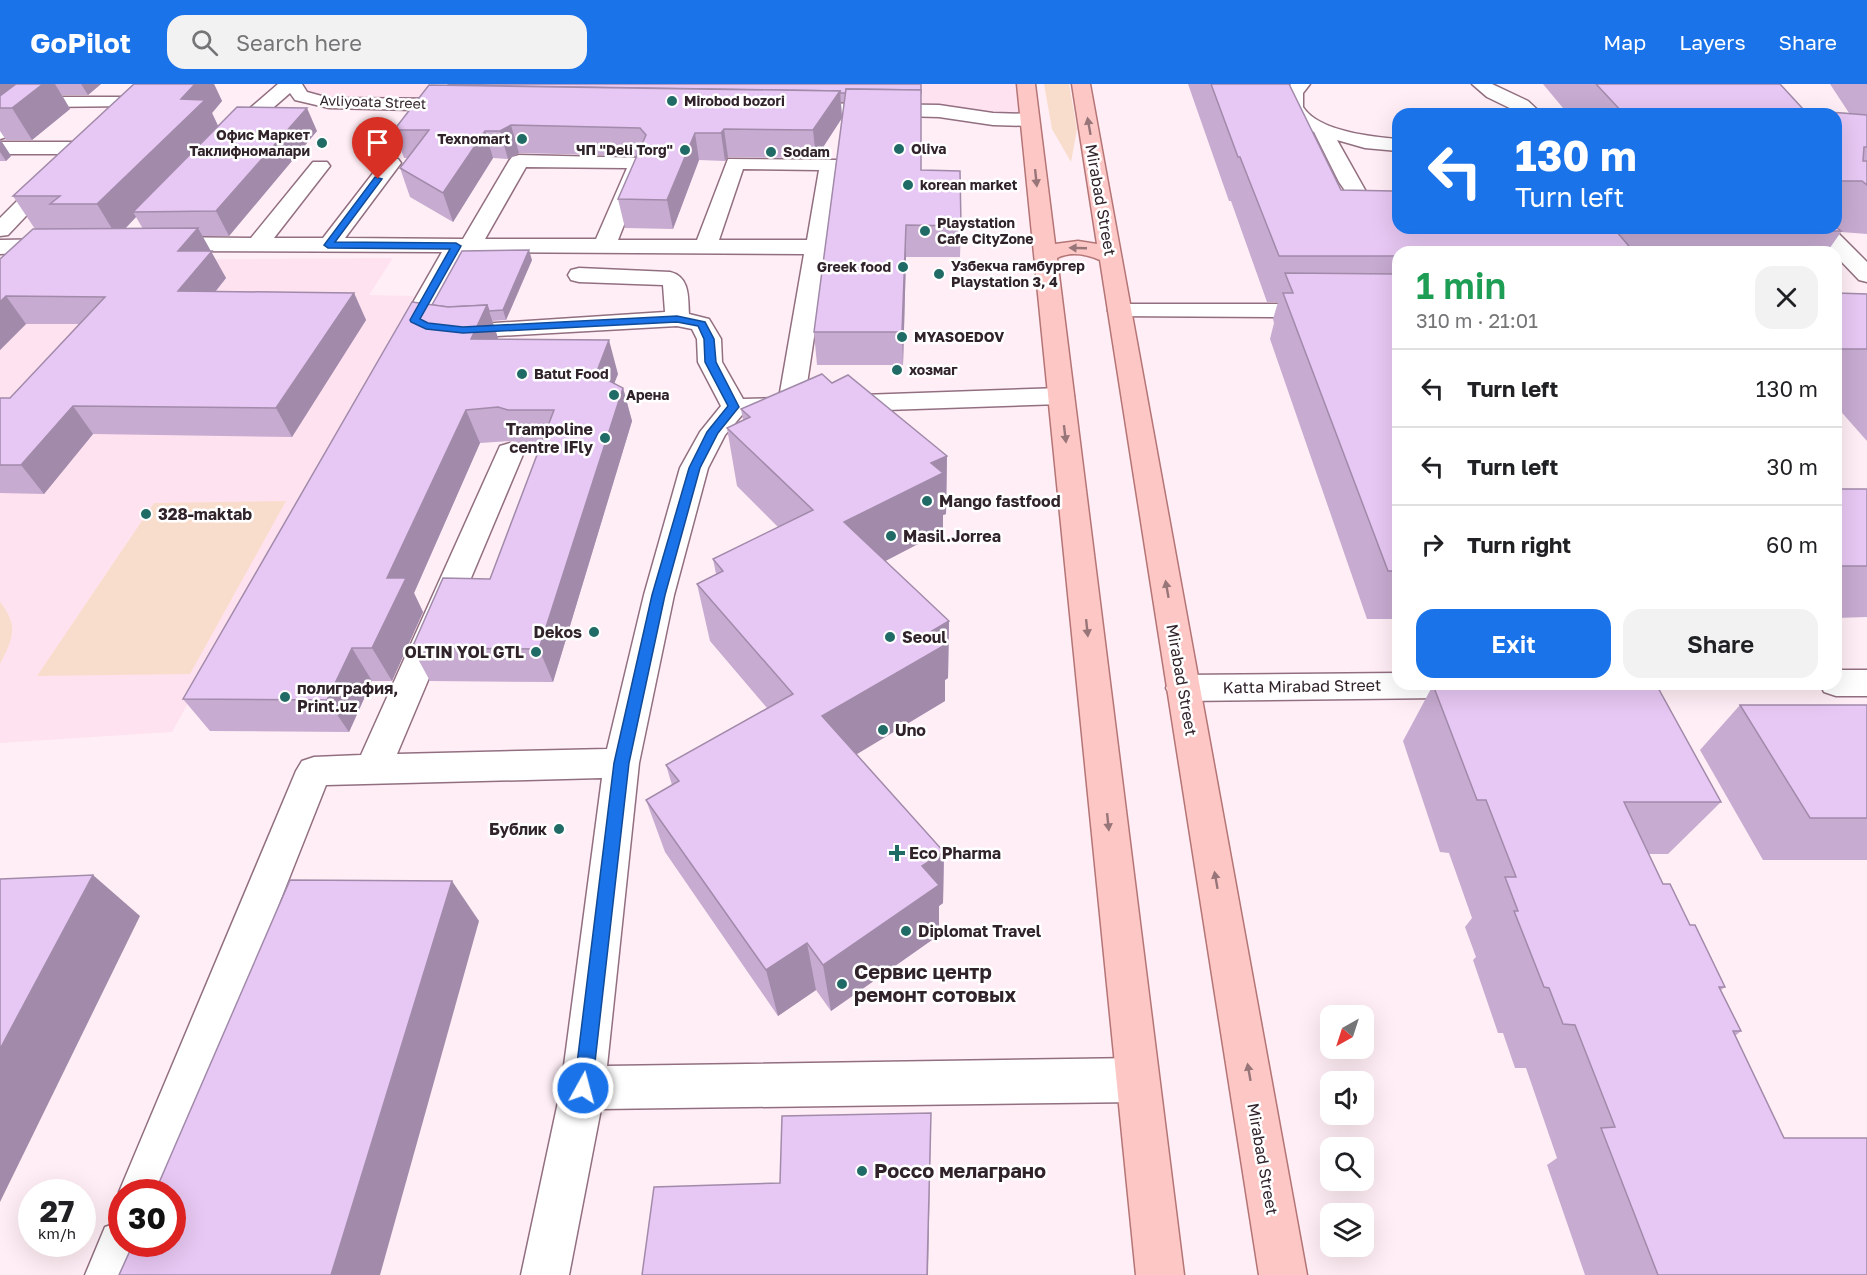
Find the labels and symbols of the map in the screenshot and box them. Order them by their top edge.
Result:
street label: Avliyoata Street [319,91,427,112]
place label: Mirobod bozori [684,92,785,109]
marker: Mirobod bozori [665,94,679,108]
pin [352,117,403,179]
one-way arrow [1084,117,1093,136]
place label: Офис Маркет Таклифномалари [189,126,310,159]
place label: Texnomart [437,130,510,147]
marker: Texnomart [515,132,529,146]
marker: Офис Маркет Таклифномалари [315,136,329,150]
place label: Oliva [911,140,946,157]
place label: ЧП "Deli Torg" [576,141,673,158]
marker: Oliva [892,142,906,156]
street label: Mirabad Street [1081,142,1121,258]
marker: ЧП "Deli Torg" [678,143,692,157]
place label: Sodam [783,143,830,160]
marker: Sodam [764,145,778,159]
one-way arrow [1031,169,1041,188]
place label: korean market [920,176,1018,193]
marker: korean market [901,178,915,192]
place label: Playstation Cafe CityZone [937,214,1034,247]
marker: Playstation Cafe CityZone [918,224,932,238]
one-way arrow [1068,243,1087,252]
place label: Узбекча гамбургер Playstation 3, 4 [951,257,1085,290]
place label: Greek food [817,258,891,275]
marker: Greek food [896,260,910,274]
marker: Узбекча гамбургер Playstation 3, 4 [932,267,946,281]
place label: MYASOEDOV [914,328,1004,345]
marker: MYASOEDOV [895,330,909,344]
place label: хозмаг [909,361,958,378]
marker: хозмаг [890,363,904,377]
place label: Batut Food [534,365,609,382]
marker: Batut Food [515,367,529,381]
place label: Арена [626,386,669,403]
marker: Арена [607,388,621,402]
place label: Trampoline centre IFly [506,419,593,457]
one-way arrow [1060,425,1070,444]
marker: Trampoline centre IFly [598,431,612,445]
place label: Mango fastfood [939,491,1061,511]
marker: Mango fastfood [920,494,934,508]
place label: 328-maktab [158,504,252,524]
marker: 328-maktab [139,507,153,521]
place label: Masil.Jorrea [903,526,1001,546]
marker: Masil.Jorrea [884,529,898,543]
one-way arrow [1162,579,1171,598]
one-way arrow [1082,619,1092,638]
place label: Dekos [534,622,582,642]
street label: Mirabad Street [1162,622,1202,738]
marker: Dekos [587,625,601,639]
place label: Seoul [902,627,947,647]
marker: Seoul [883,630,897,644]
place label: OLTIN YOL GTL [404,642,524,662]
marker: OLTIN YOL GTL [529,645,543,659]
street label: Katta Mirabad Street [1222,675,1382,697]
place label: полиграфия, Print.uz [297,678,398,716]
marker: полиграфия, Print.uz [278,690,292,704]
place label: Uno [895,720,926,740]
marker: Uno [876,723,890,737]
one-way arrow [1103,813,1113,832]
place label: Бублик [489,819,548,839]
marker: Бублик [552,822,566,836]
place label: Eco Pharma [909,843,1001,863]
marker: Eco Pharma [890,846,904,860]
one-way arrow [1211,871,1220,890]
place label: Diplomat Travel [918,921,1042,941]
marker: Diplomat Travel [899,924,913,938]
place label: Сервис центр ремонт сотовых [854,959,1016,1006]
marker: Сервис центр ремонт сотовых [835,977,849,991]
north arrow [1320,1005,1374,1059]
position arrow [551,1056,615,1120]
one-way arrow [1244,1063,1253,1082]
street label: Mirabad Street [1243,1101,1283,1217]
place label: Россо мелаграно [874,1158,1046,1182]
marker: Россо мелаграно [855,1164,869,1178]
speed limit sign: 30 [108,1179,186,1257]

